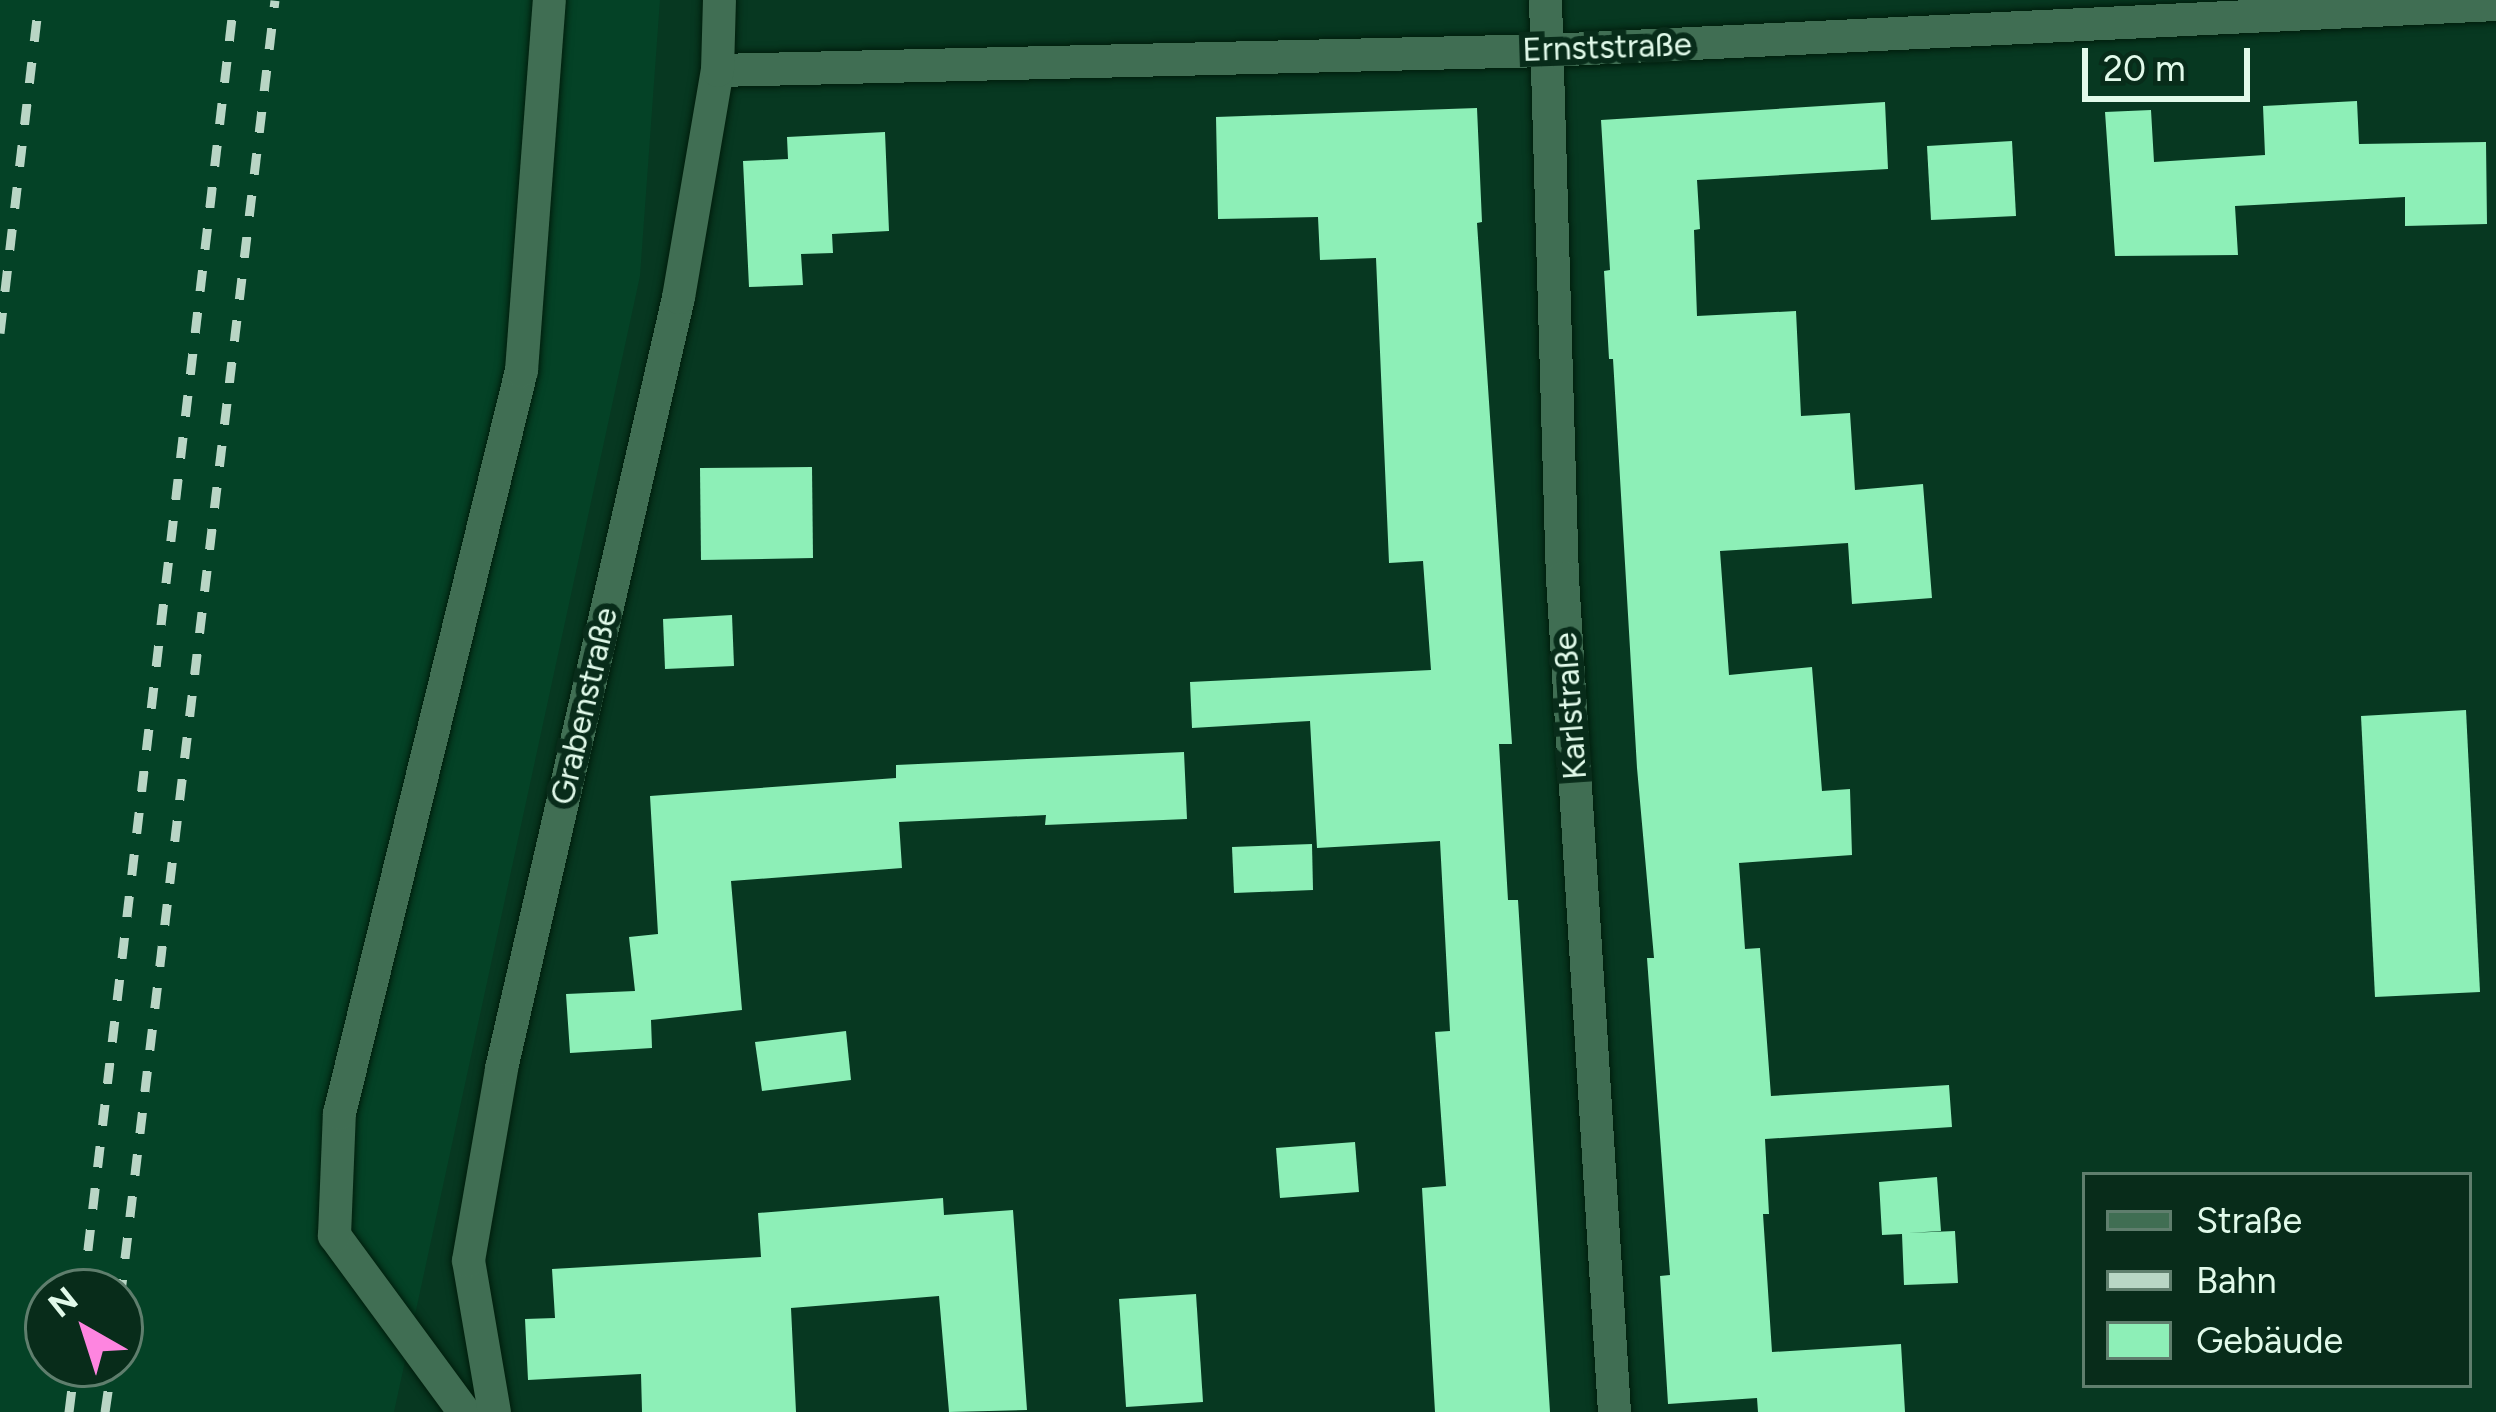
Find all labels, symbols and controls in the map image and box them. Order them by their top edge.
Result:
street label: Ernststraße [1522,24,1692,70]
scale bar [2088,24,2256,98]
text: 20 m [2103,47,2186,90]
street label: Grabenstraße [542,603,626,809]
street label: Karlstraße [1545,631,1595,781]
legend [2082,1172,2472,1388]
text: Straße [2196,1199,2302,1242]
text: Bahn [2196,1259,2277,1302]
north arrow [24,1268,144,1388]
text: N [41,1279,85,1325]
text: Gebäude [2196,1319,2343,1362]

